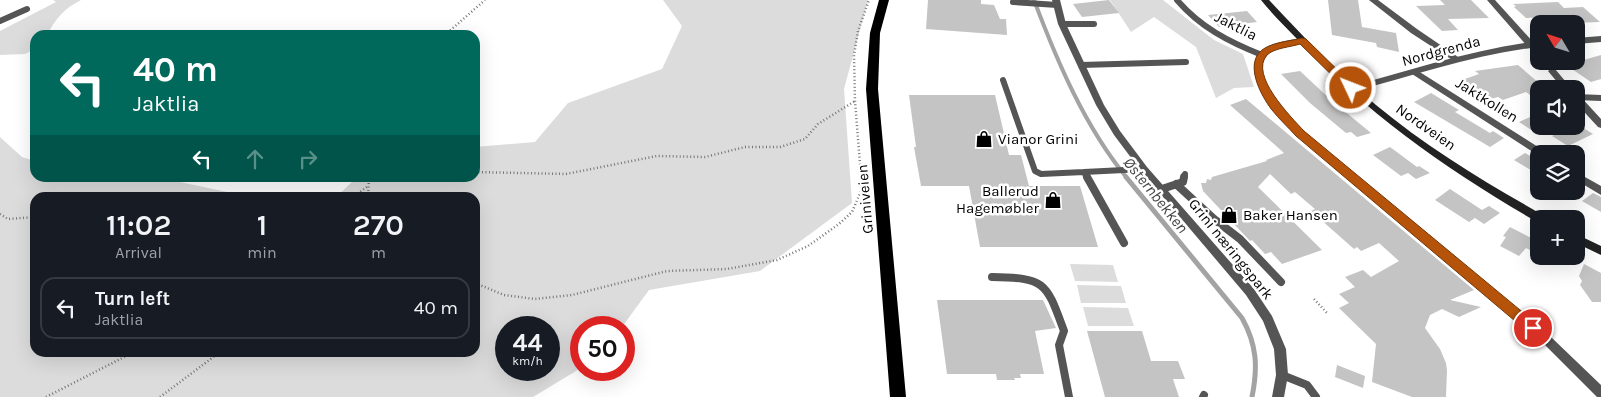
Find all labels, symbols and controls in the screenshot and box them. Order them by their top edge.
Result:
street label: Jaktlia [1212,8,1260,44]
north arrow [1530,15,1585,70]
map controls [1530,15,1585,265]
street label: Nordgrenda [1400,32,1482,70]
text: 40 m [133,49,218,90]
icon: left [50,50,115,115]
position arrow [1324,61,1376,113]
street label: Jaktkollen [1452,74,1522,126]
button: sound [1530,80,1585,135]
text: Jaktlia [133,91,199,117]
street label: Nordveien [1392,100,1460,154]
shop icon: Vianor Grini [974,129,994,149]
place label: Vianor Grini [998,130,1078,148]
icon: left [188,145,216,173]
icon: ahead [241,145,269,173]
icon: right [294,145,322,173]
button: layers [1530,145,1585,200]
water label: Østernbekken [1120,153,1192,237]
street label: Griniveien [853,164,877,234]
place label: Ballerud Hagemøbler [956,182,1040,217]
shop icon: Ballerud Hagemøbler [1043,190,1063,210]
street label: Grini næringspark [1185,195,1277,303]
shop icon: Baker Hansen [1219,205,1239,225]
place label: Baker Hansen [1243,206,1338,224]
text: 11:02 [106,207,171,243]
text: 1 [257,207,267,243]
text: 270 [353,207,404,243]
button: + [1530,210,1585,265]
text: Arrival [115,243,162,262]
text: min [247,243,277,262]
text: m [371,243,386,262]
text: Turn left [95,288,170,310]
icon: left [52,294,80,322]
text: 40 m [414,297,458,319]
pin [1512,307,1554,349]
text: Jaktlia [95,310,143,329]
icon: arrive [1519,314,1547,342]
speed limit sign: 50 [570,316,635,381]
text: 44 [513,328,542,357]
text: km/h [512,354,543,368]

